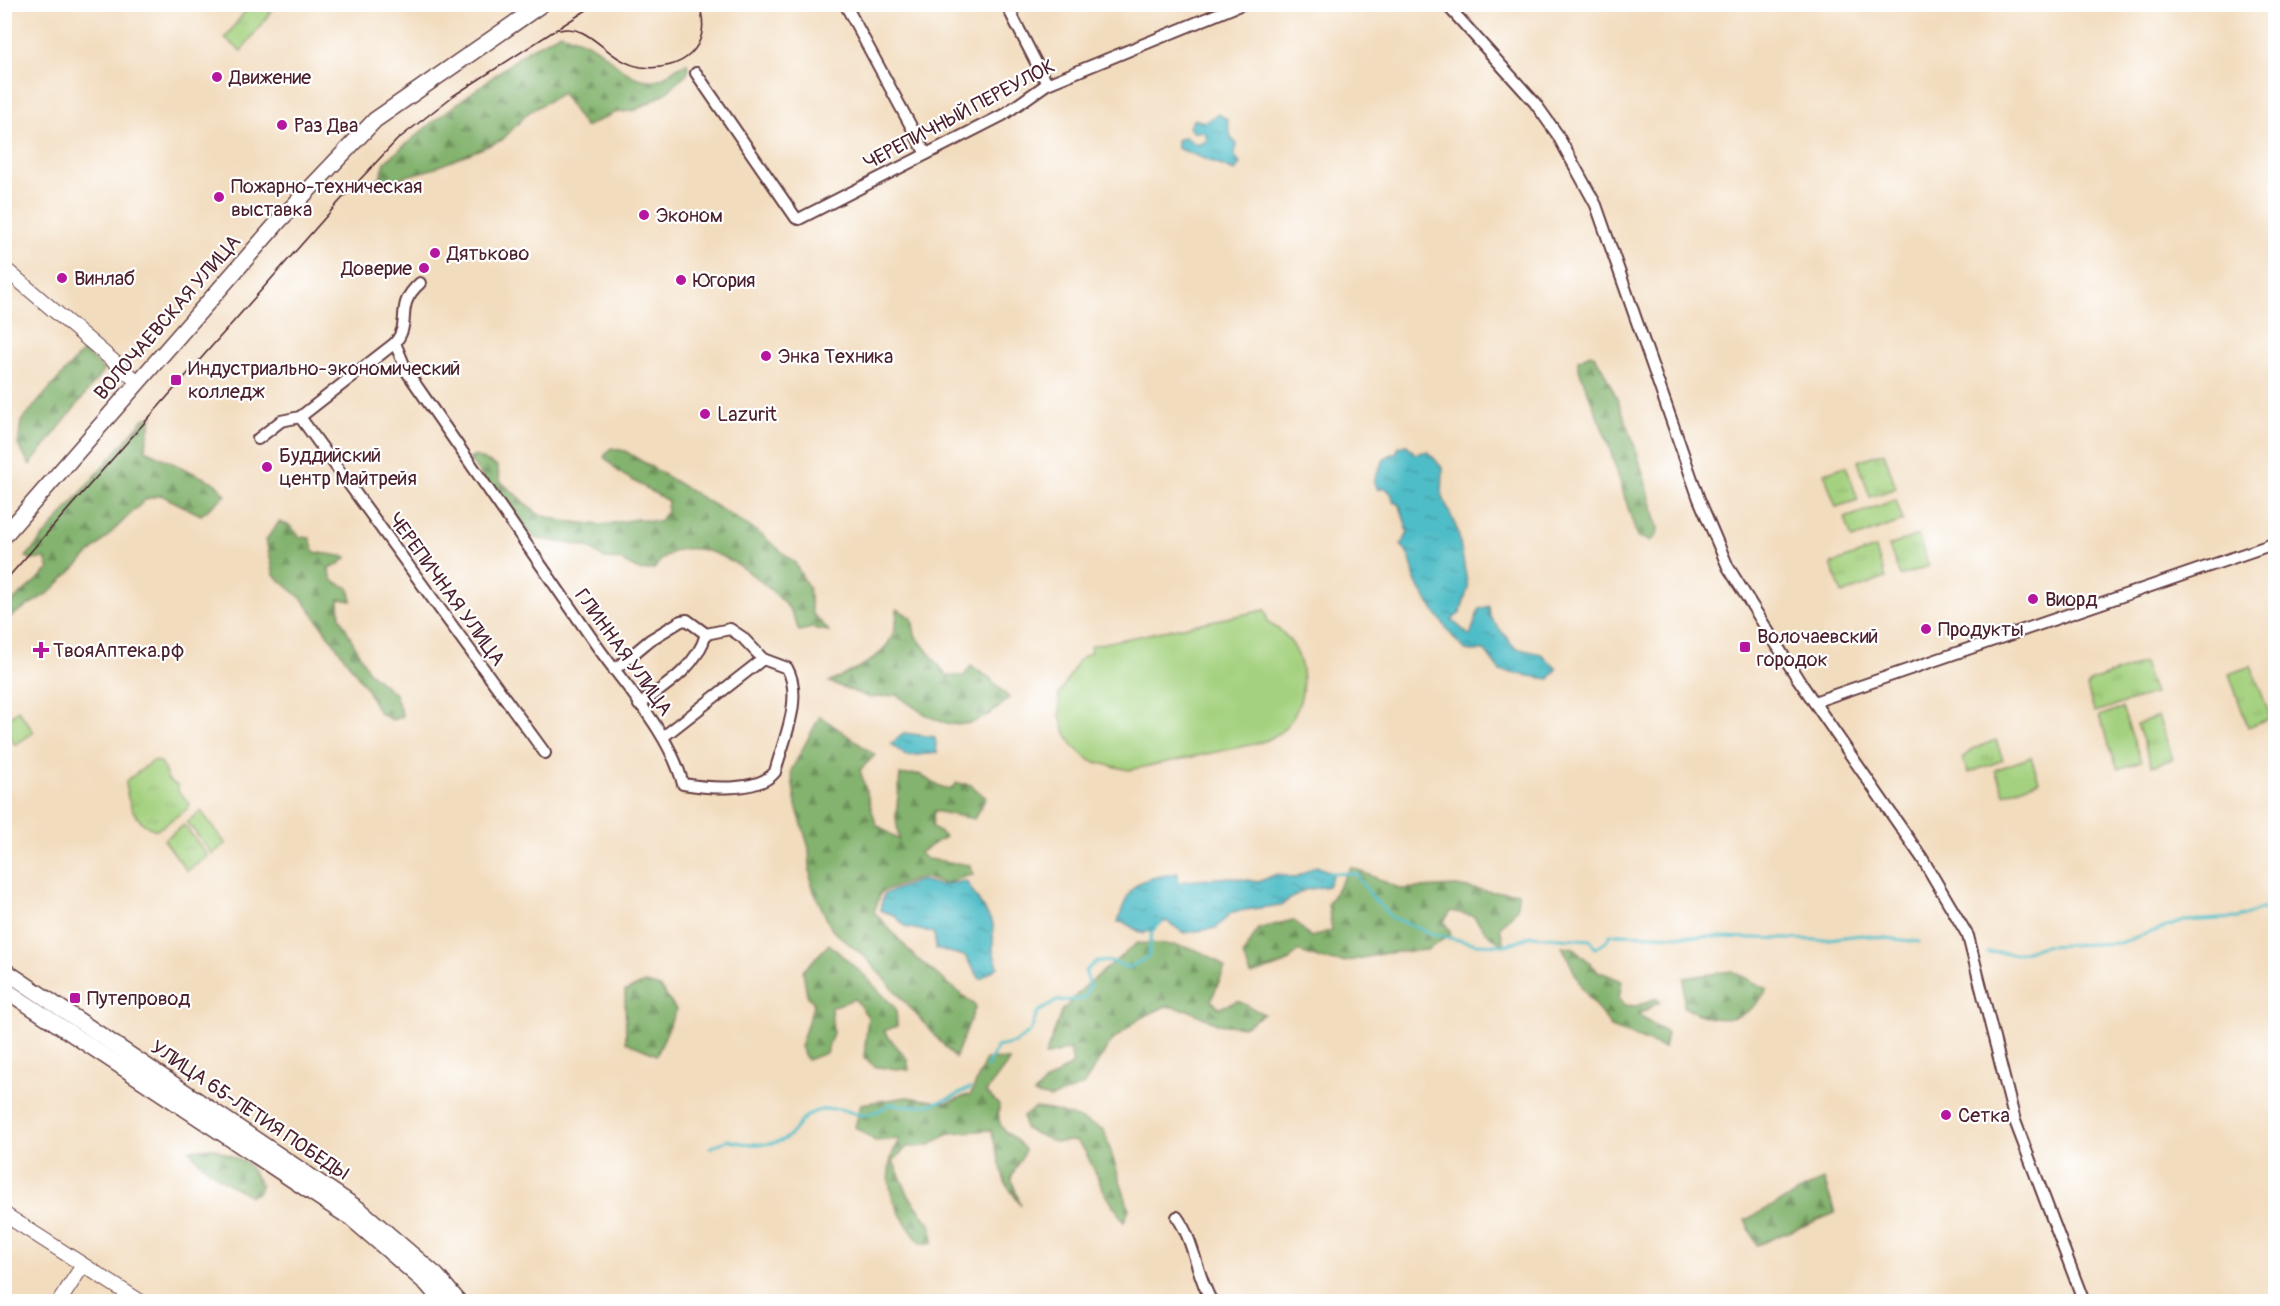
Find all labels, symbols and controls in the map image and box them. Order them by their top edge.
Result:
street label: ЧЕРЕПИЧНЫЙ ПЕРЕУЛОК [859,53,1059,175]
place label: Движение [228,65,311,90]
marker: Движение [210,70,224,84]
place label: Раз Два [294,113,358,138]
marker: Раз Два [275,118,289,132]
place label: Пожарно-техническая выставка [231,174,422,222]
marker: Пожарно-техническая выставка [212,190,226,204]
place label: Эконом [656,203,723,228]
marker: Эконом [637,208,651,222]
street label: ВОЛОЧАЕВСКАЯ УЛИЦА [89,229,246,405]
place label: Дятьково [446,241,530,266]
marker: Дятьково [428,246,442,260]
place label: Доверие [340,256,412,281]
marker: Доверие [417,261,431,275]
place label: Винлаб [74,266,135,291]
place label: Югория [693,268,756,293]
marker: Винлаб [55,271,69,285]
marker: Югория [674,273,688,287]
place label: Энка Техника [778,344,893,369]
marker: Энка Техника [759,349,773,363]
place label: Индустриально-экономический колледж [188,356,460,404]
marker: Индустриально-экономический колледж [169,373,183,387]
place label: Lazurit [717,402,778,427]
marker: Lazurit [698,407,712,421]
place label: Буддийский центр Майтрейя [279,443,417,491]
marker: Буддийский центр Майтрейя [260,460,274,474]
street label: ЧЕРЕПИЧНАЯ УЛИЦА [383,508,511,671]
street label: ГЛИННАЯ УЛИЦА [569,584,678,721]
place label: Виорд [2045,587,2097,612]
marker: Виорд [2026,592,2040,606]
place label: Продукты [1938,617,2024,642]
marker: Продукты [1919,622,1933,636]
place label: Волочаевский городок [1757,624,1878,672]
place label: ТвояАптека.рф [53,638,185,663]
marker: Волочаевский городок [1738,640,1752,654]
marker: ТвояАптека.рф [34,643,48,657]
place label: Путепровод [87,986,190,1011]
marker: Путепровод [68,991,82,1005]
street label: УЛИЦА 65-ЛЕТИЯ ПОБЕДЫ [146,1035,353,1186]
place label: Сетка [1958,1103,2010,1128]
marker: Сетка [1939,1108,1953,1122]

